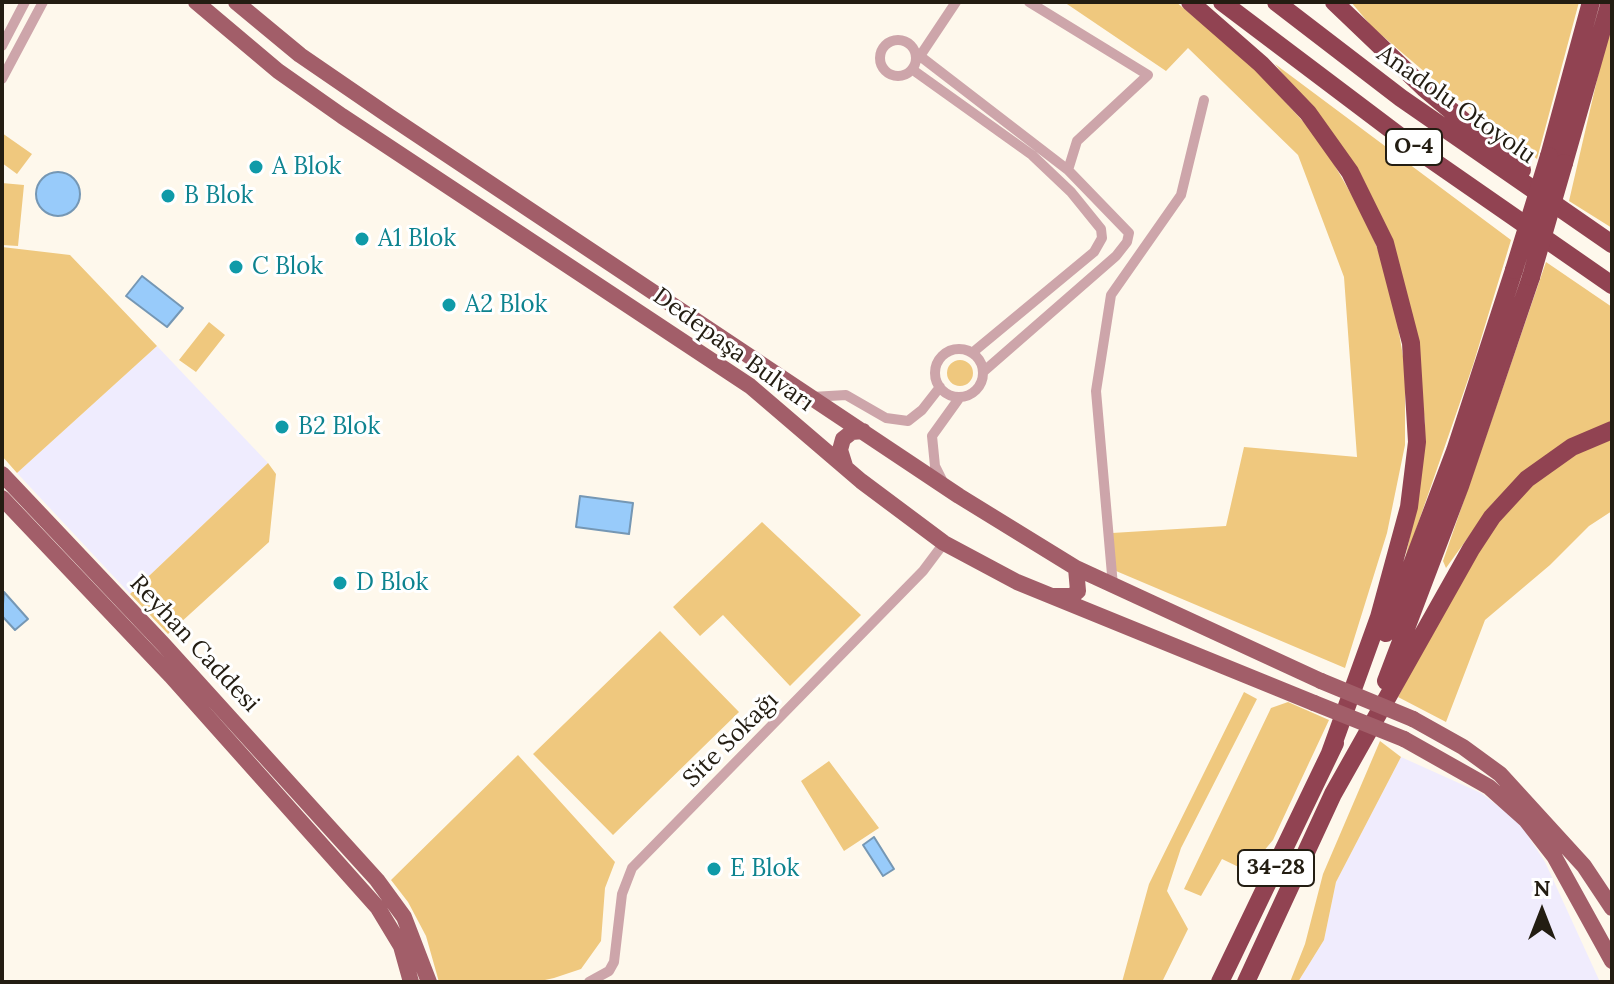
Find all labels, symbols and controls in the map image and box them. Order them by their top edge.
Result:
street label: Anadolu Otoyolu [1371,40,1541,170]
road number: O-4 [1386,129,1442,165]
place label: A Blok [272,153,342,181]
marker: A Blok [247,158,265,176]
place label: B Blok [184,182,253,210]
marker: B Blok [159,187,177,205]
place label: A1 Blok [378,225,456,253]
marker: A1 Blok [353,230,371,248]
place label: C Blok [252,253,323,281]
marker: C Blok [227,258,245,276]
street label: Dedepaşa Bulvarı [647,282,819,418]
place label: A2 Blok [465,291,548,319]
marker: A2 Blok [440,296,458,314]
place label: B2 Blok [298,413,380,441]
marker: B2 Blok [273,418,291,436]
place label: D Blok [356,569,428,597]
street label: Reyhan Caddesi [123,570,265,718]
marker: D Blok [331,574,349,592]
street label: Site Sokağı [677,686,785,794]
road number: 34-28 [1238,850,1314,886]
place label: E Blok [730,855,799,883]
marker: E Blok [705,860,723,878]
north arrow [1502,872,1582,952]
text: N [1533,874,1551,902]

